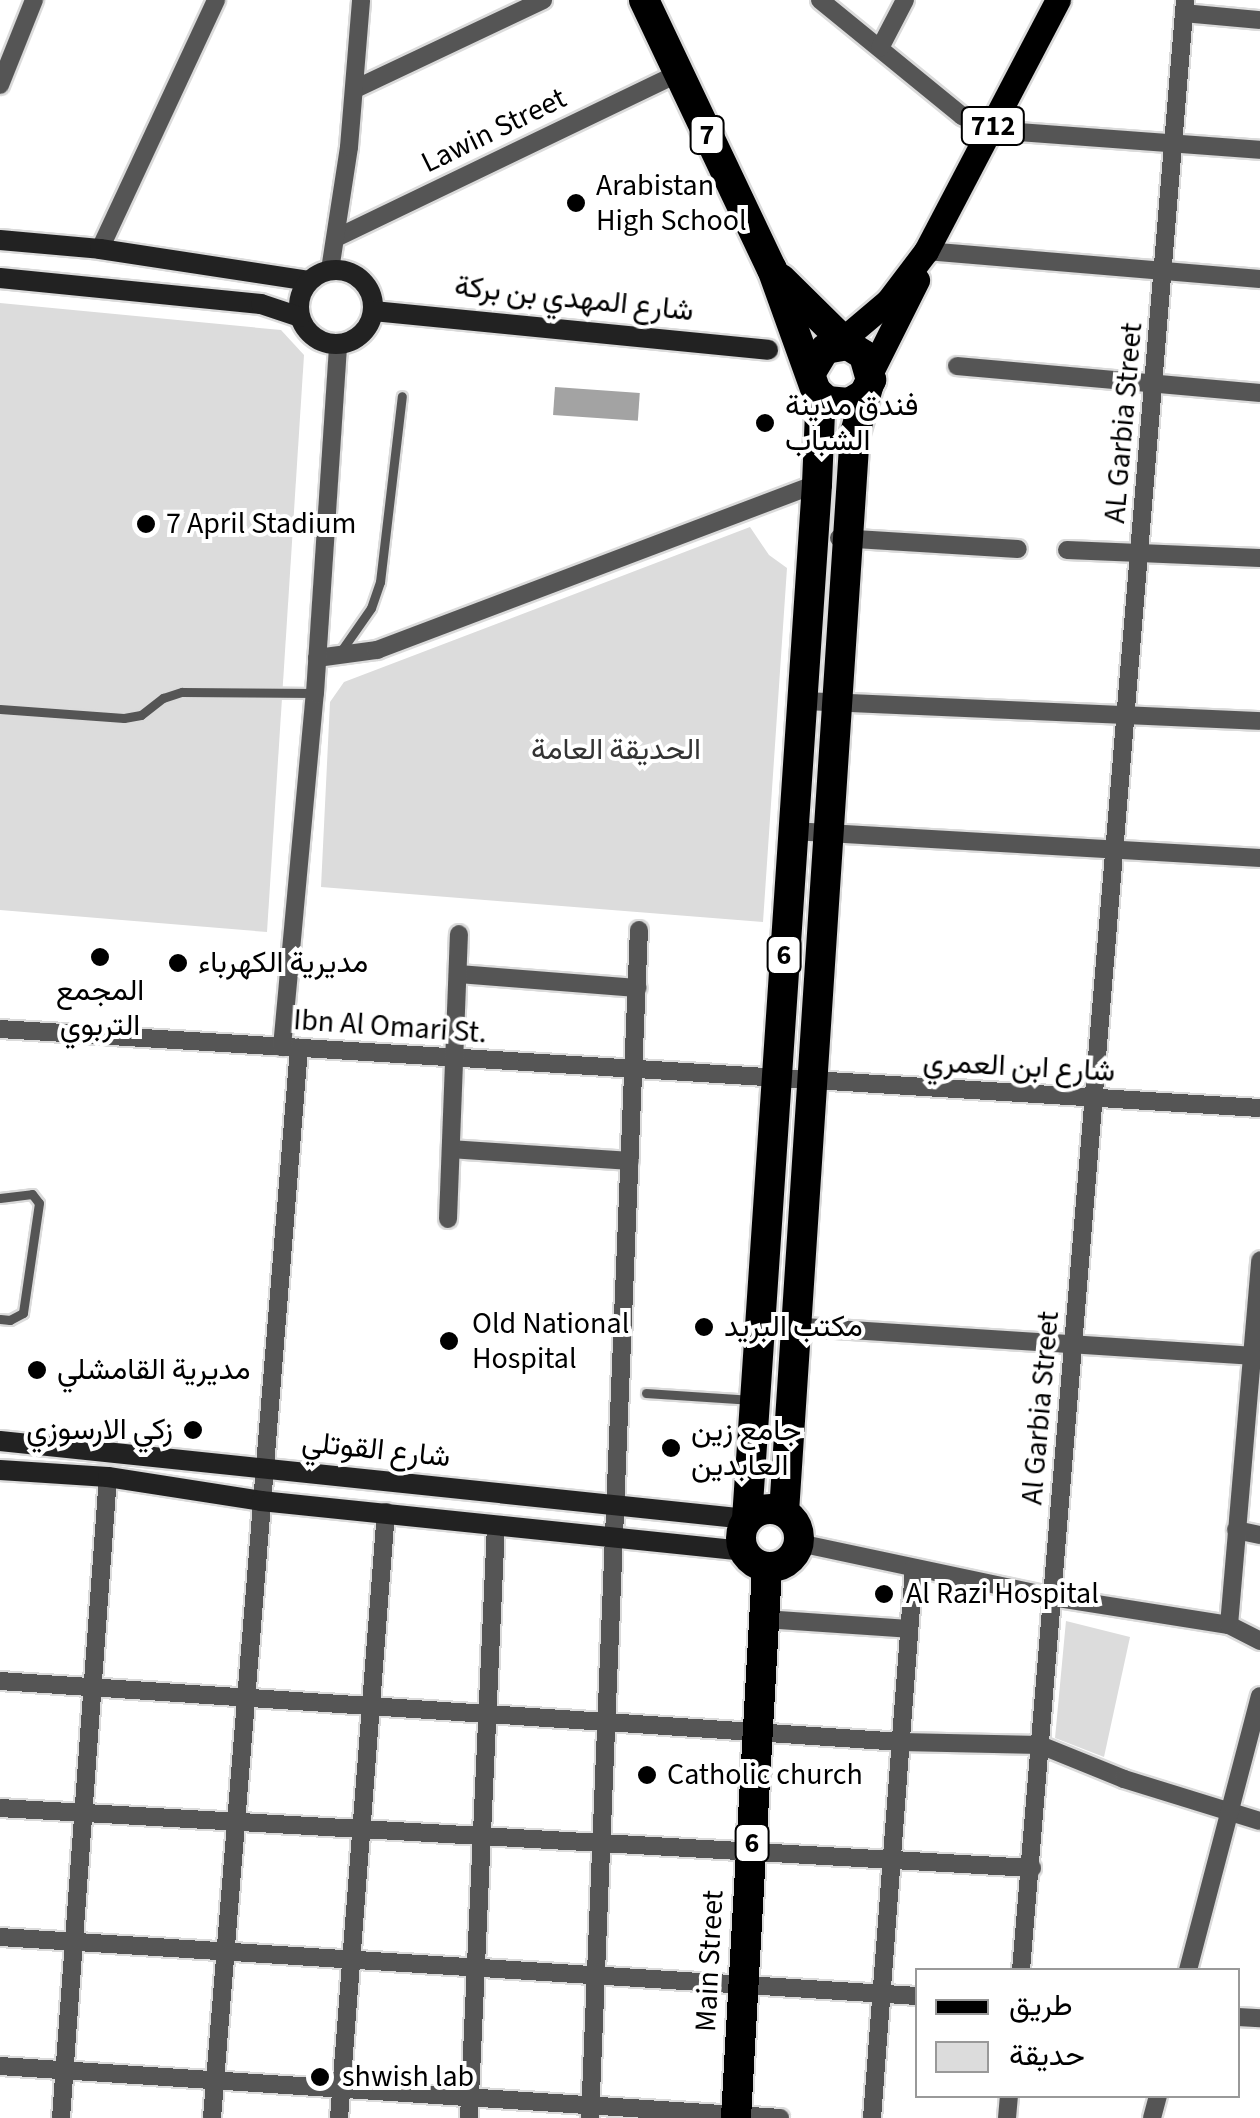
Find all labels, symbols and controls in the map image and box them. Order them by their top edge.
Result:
street label: Lawin Street [416,81,572,181]
road number: 712 [960,103,1026,149]
road number: 7 [690,112,724,158]
place label: Arabistan High School [596,168,747,238]
marker: Arabistan High School [565,192,587,214]
street label: شارع المهدي بن بركة [453,269,695,329]
street label: AL Garbia Street [1097,321,1151,525]
place label: فندق مدينة الشباب [785,388,918,458]
marker: فندق مدينة الشباب [754,412,776,434]
place label: 7 April Stadium [166,506,356,542]
marker: 7 April Stadium [135,513,157,535]
park label: الحديقة العامة [531,732,701,768]
road number: 6 [766,932,802,978]
place label: مديرية الكهرباء [198,945,368,981]
marker: المجمع التربوي [89,946,111,968]
marker: مديرية الكهرباء [167,952,189,974]
place label: المجمع التربوي [56,973,144,1044]
street label: Ibn Al Omari St. [292,1002,488,1052]
street label: شارع ابن العمري [922,1044,1116,1090]
place label: Old National Hospital [472,1306,629,1376]
place label: مكتب البريد [724,1309,863,1345]
street label: Al Garbia Street [1015,1310,1067,1506]
marker: مكتب البريد [693,1316,715,1338]
marker: Old National Hospital [436,1328,462,1354]
place label: مديرية القامشلي [57,1352,251,1388]
marker: مديرية القامشلي [26,1359,48,1381]
place label: زكي الارسوزي [26,1412,173,1448]
place label: جامع زين العابدين [691,1413,801,1484]
marker: زكي الارسوزي [182,1419,204,1441]
street label: شارع القوتلي [300,1424,452,1476]
marker: جامع زين العابدين [660,1437,682,1459]
place label: Al Razi Hospital [906,1576,1099,1612]
marker: Al Razi Hospital [871,1581,897,1607]
place label: Catholic church [667,1757,863,1793]
marker: Catholic church [636,1764,658,1786]
road number: 6 [734,1820,770,1866]
street label: Main Street [688,1889,732,2033]
legend [915,1968,1240,2098]
text: طريق [1009,1984,1073,2027]
text: حديقة [1009,2034,1085,2077]
place label: shwish lab [342,2059,474,2095]
marker: shwish lab [307,2064,333,2090]

